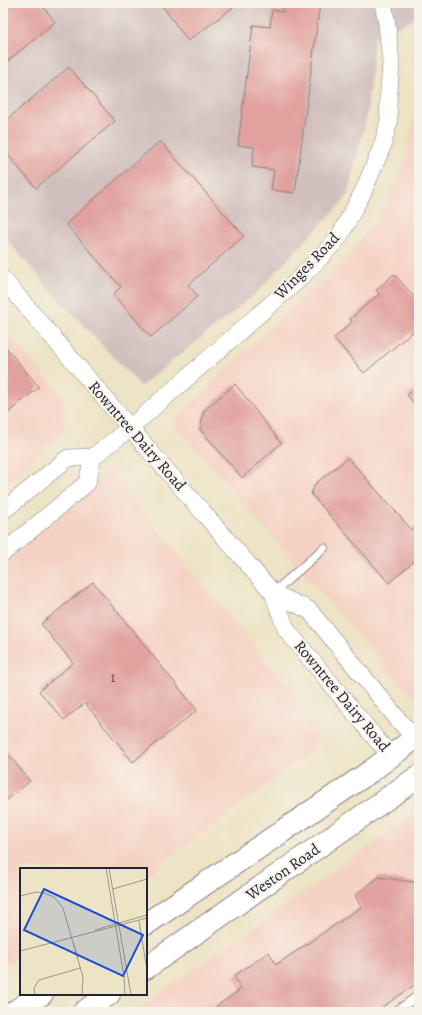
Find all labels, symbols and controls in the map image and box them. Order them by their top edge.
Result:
street label: Winges Road [269,227,345,305]
street label: Rowntree Dairy Road [83,376,191,496]
street label: Rowntree Dairy Road [289,636,395,757]
house number: 1 [111,668,116,687]
street label: Weston Road [241,838,325,906]
inset map [20,868,147,995]

